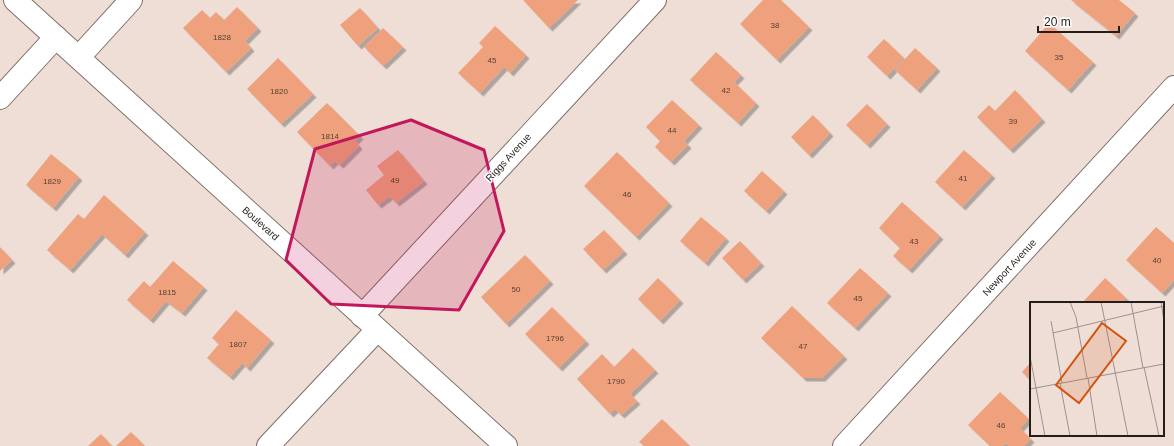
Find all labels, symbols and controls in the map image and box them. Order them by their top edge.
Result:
scale bar [1038,8,1119,34]
text: 20 m [1044,15,1071,29]
house number: 38 [771,21,780,30]
house number: 1828 [213,33,231,42]
house number: 35 [1055,53,1064,62]
house number: 45 [488,56,497,65]
house number: 42 [722,86,731,95]
house number: 1820 [270,87,288,96]
house number: 39 [1009,117,1018,126]
house number: 44 [668,126,677,135]
street label: Riggs Avenue [483,131,534,184]
house number: 1814 [321,132,339,141]
house number: 41 [959,174,968,183]
house number: 49 [391,176,400,185]
house number: 1829 [43,177,61,186]
house number: 46 [623,190,632,199]
street label: Boulevard [240,204,281,243]
house number: 43 [910,237,919,246]
street label: Newport Avenue [980,237,1039,298]
house number: 40 [1153,256,1162,265]
house number: 50 [512,285,521,294]
house number: 1815 [158,288,176,297]
house number: 45 [854,294,863,303]
inset map [1030,302,1164,436]
house number: 1796 [546,334,564,343]
house number: 1807 [229,340,247,349]
house number: 47 [799,342,808,351]
house number: 1790 [607,377,625,386]
house number: 46 [997,421,1006,430]

